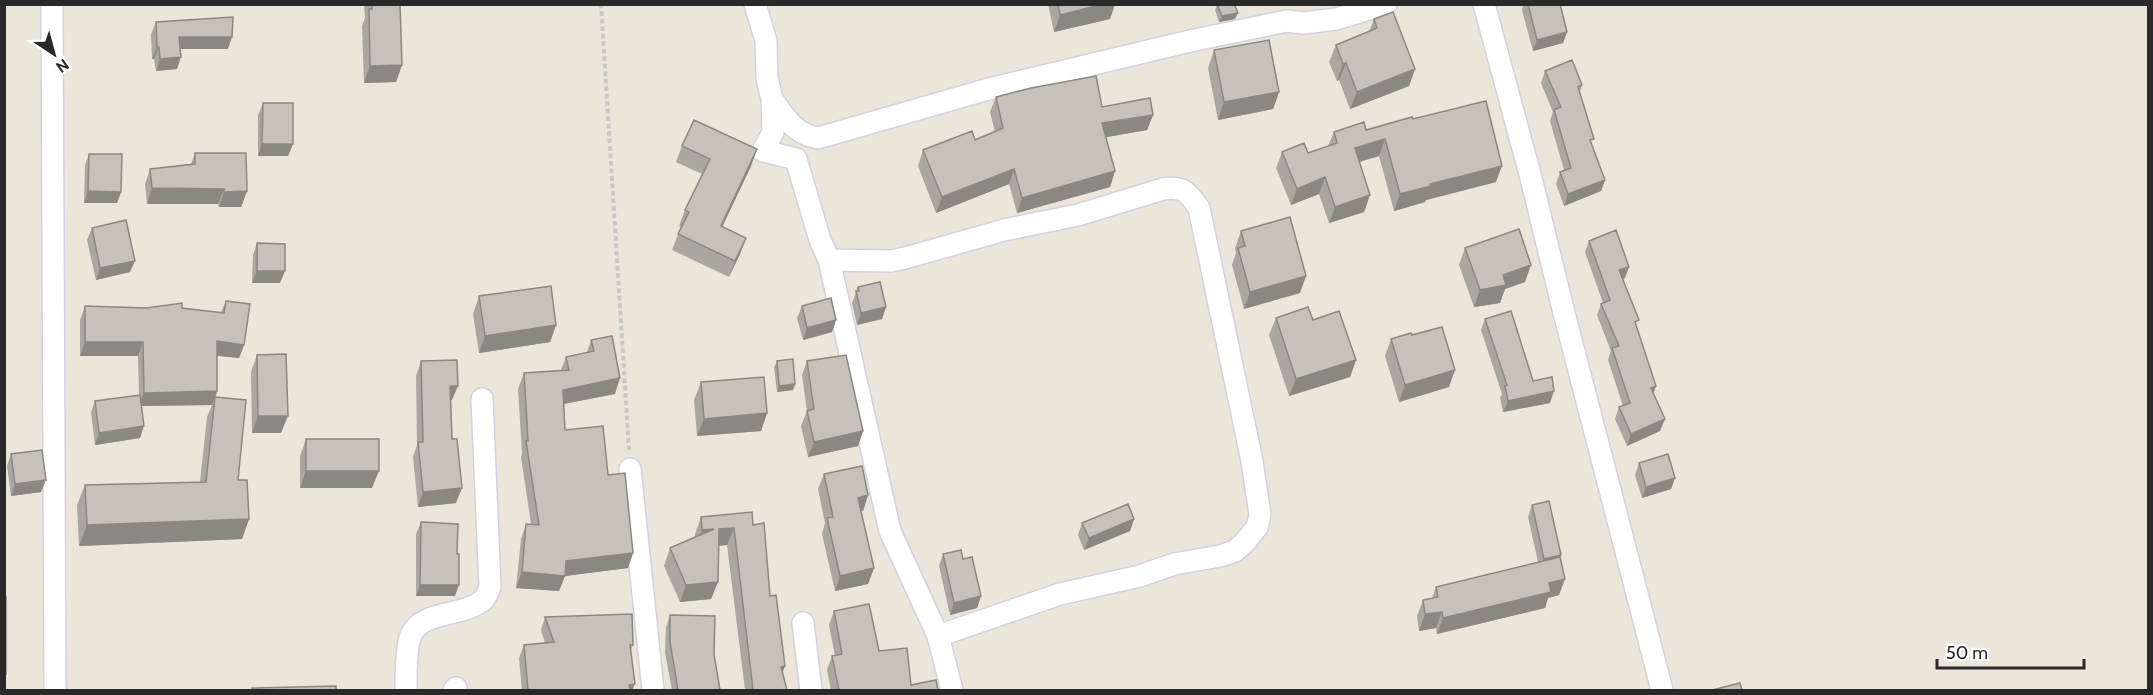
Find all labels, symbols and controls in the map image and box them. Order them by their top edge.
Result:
north arrow [24,24,84,84]
text: N [52,55,73,77]
scale bar [1937,632,2084,670]
text: 50 m [1946,642,1988,664]

